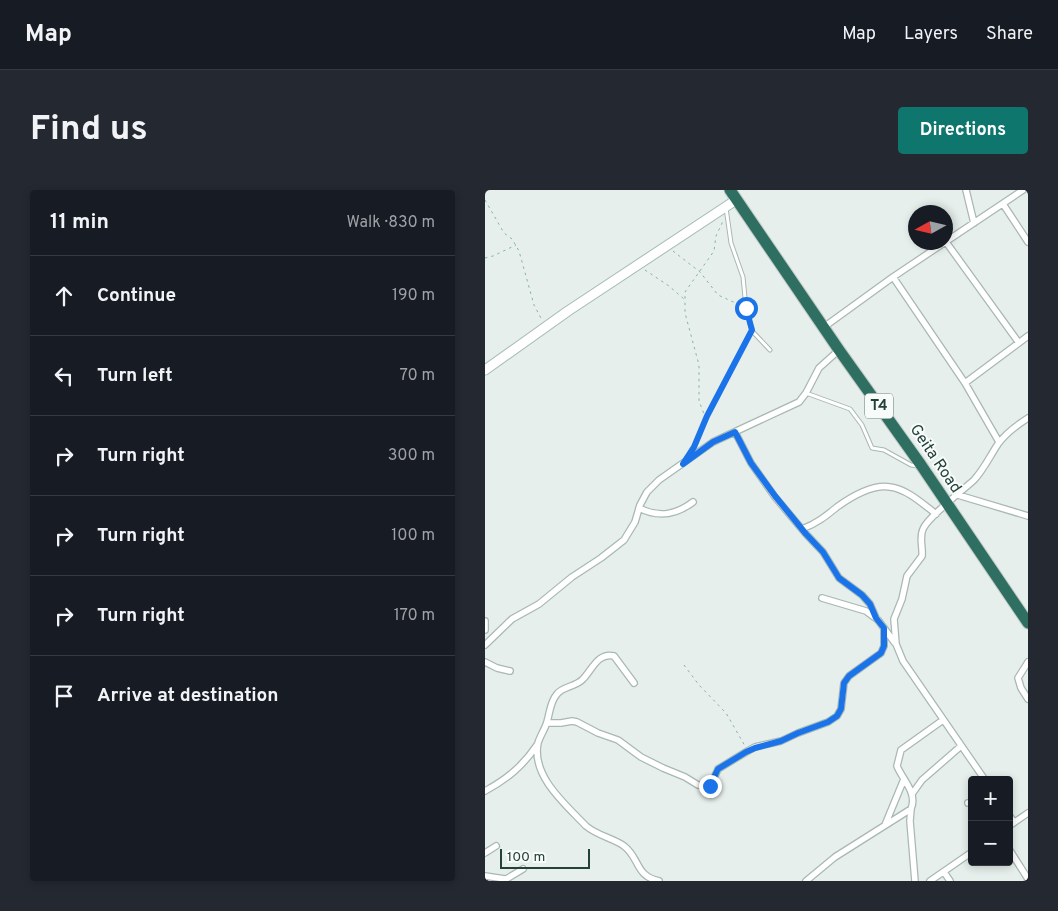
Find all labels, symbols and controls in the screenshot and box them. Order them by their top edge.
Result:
text: Map [25,20,72,50]
text: Map [842,23,876,46]
text: Layers [904,23,958,46]
text: Share [986,23,1033,46]
button: Directions [898,107,1028,154]
text: Find us [30,108,148,152]
north arrow [908,205,953,250]
text: 11 min [50,209,109,236]
text: Walk · 830 m [347,213,435,233]
icon: ahead [50,282,78,310]
text: Continue [97,284,176,308]
text: 190 m [392,286,435,306]
route start [735,297,758,320]
icon: left [50,362,78,390]
text: Turn left [97,364,173,388]
text: 70 m [400,366,435,386]
road number: T4 [865,394,893,418]
street label: Geita Road [905,421,965,497]
icon: right [50,442,78,470]
text: Turn right [97,444,185,468]
text: 300 m [388,446,435,466]
icon: right [50,522,78,550]
text: Turn right [97,524,185,548]
text: 100 m [391,526,435,546]
icon: right [50,602,78,630]
text: Turn right [97,604,185,628]
text: 170 m [394,606,435,626]
icon: arrive [50,682,78,710]
text: Arrive at destination [97,684,278,708]
route end [699,775,722,798]
map controls [968,776,1013,866]
button: + [968,776,1013,821]
button: − [968,821,1013,866]
scale bar [500,846,590,869]
text: 100 m [507,849,545,866]

